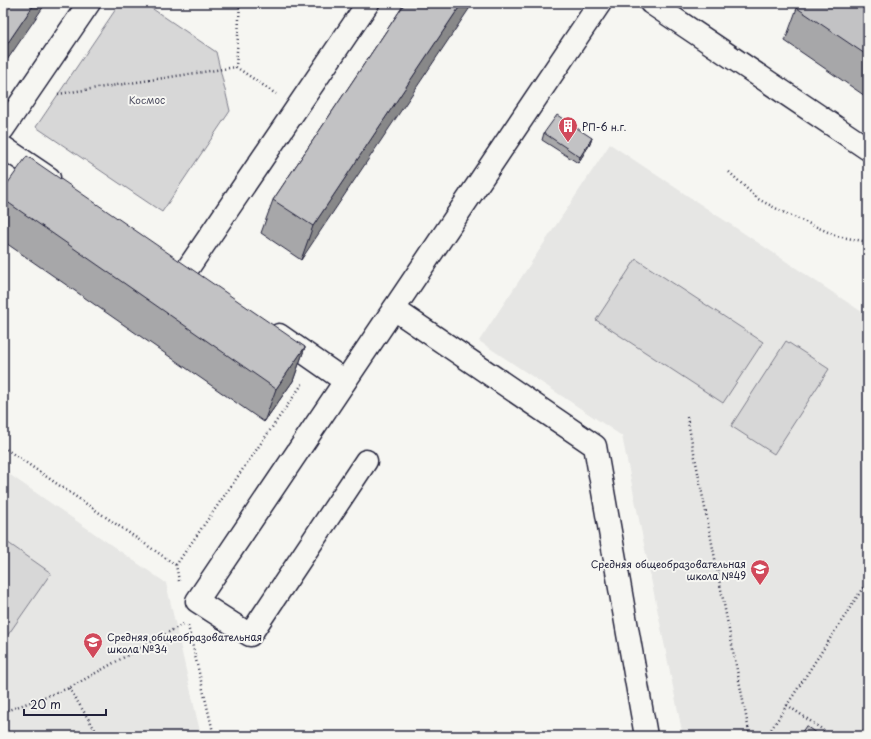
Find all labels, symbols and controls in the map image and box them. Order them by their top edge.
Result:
park label: Космос [129,92,165,107]
building icon: РП-6 н.г. [557,115,579,143]
place label: РП-6 н.г. [582,119,626,134]
place label: Средняя общеобразовательная школа №49 [591,556,746,583]
school or university icon: Средняя общеобразовательная школа №49 [749,558,771,586]
place label: Средняя общеобразовательная школа №34 [107,629,262,656]
school or university icon: Средняя общеобразовательная школа №34 [82,631,104,659]
scale bar [24,691,106,717]
text: 20 m [30,695,61,713]

